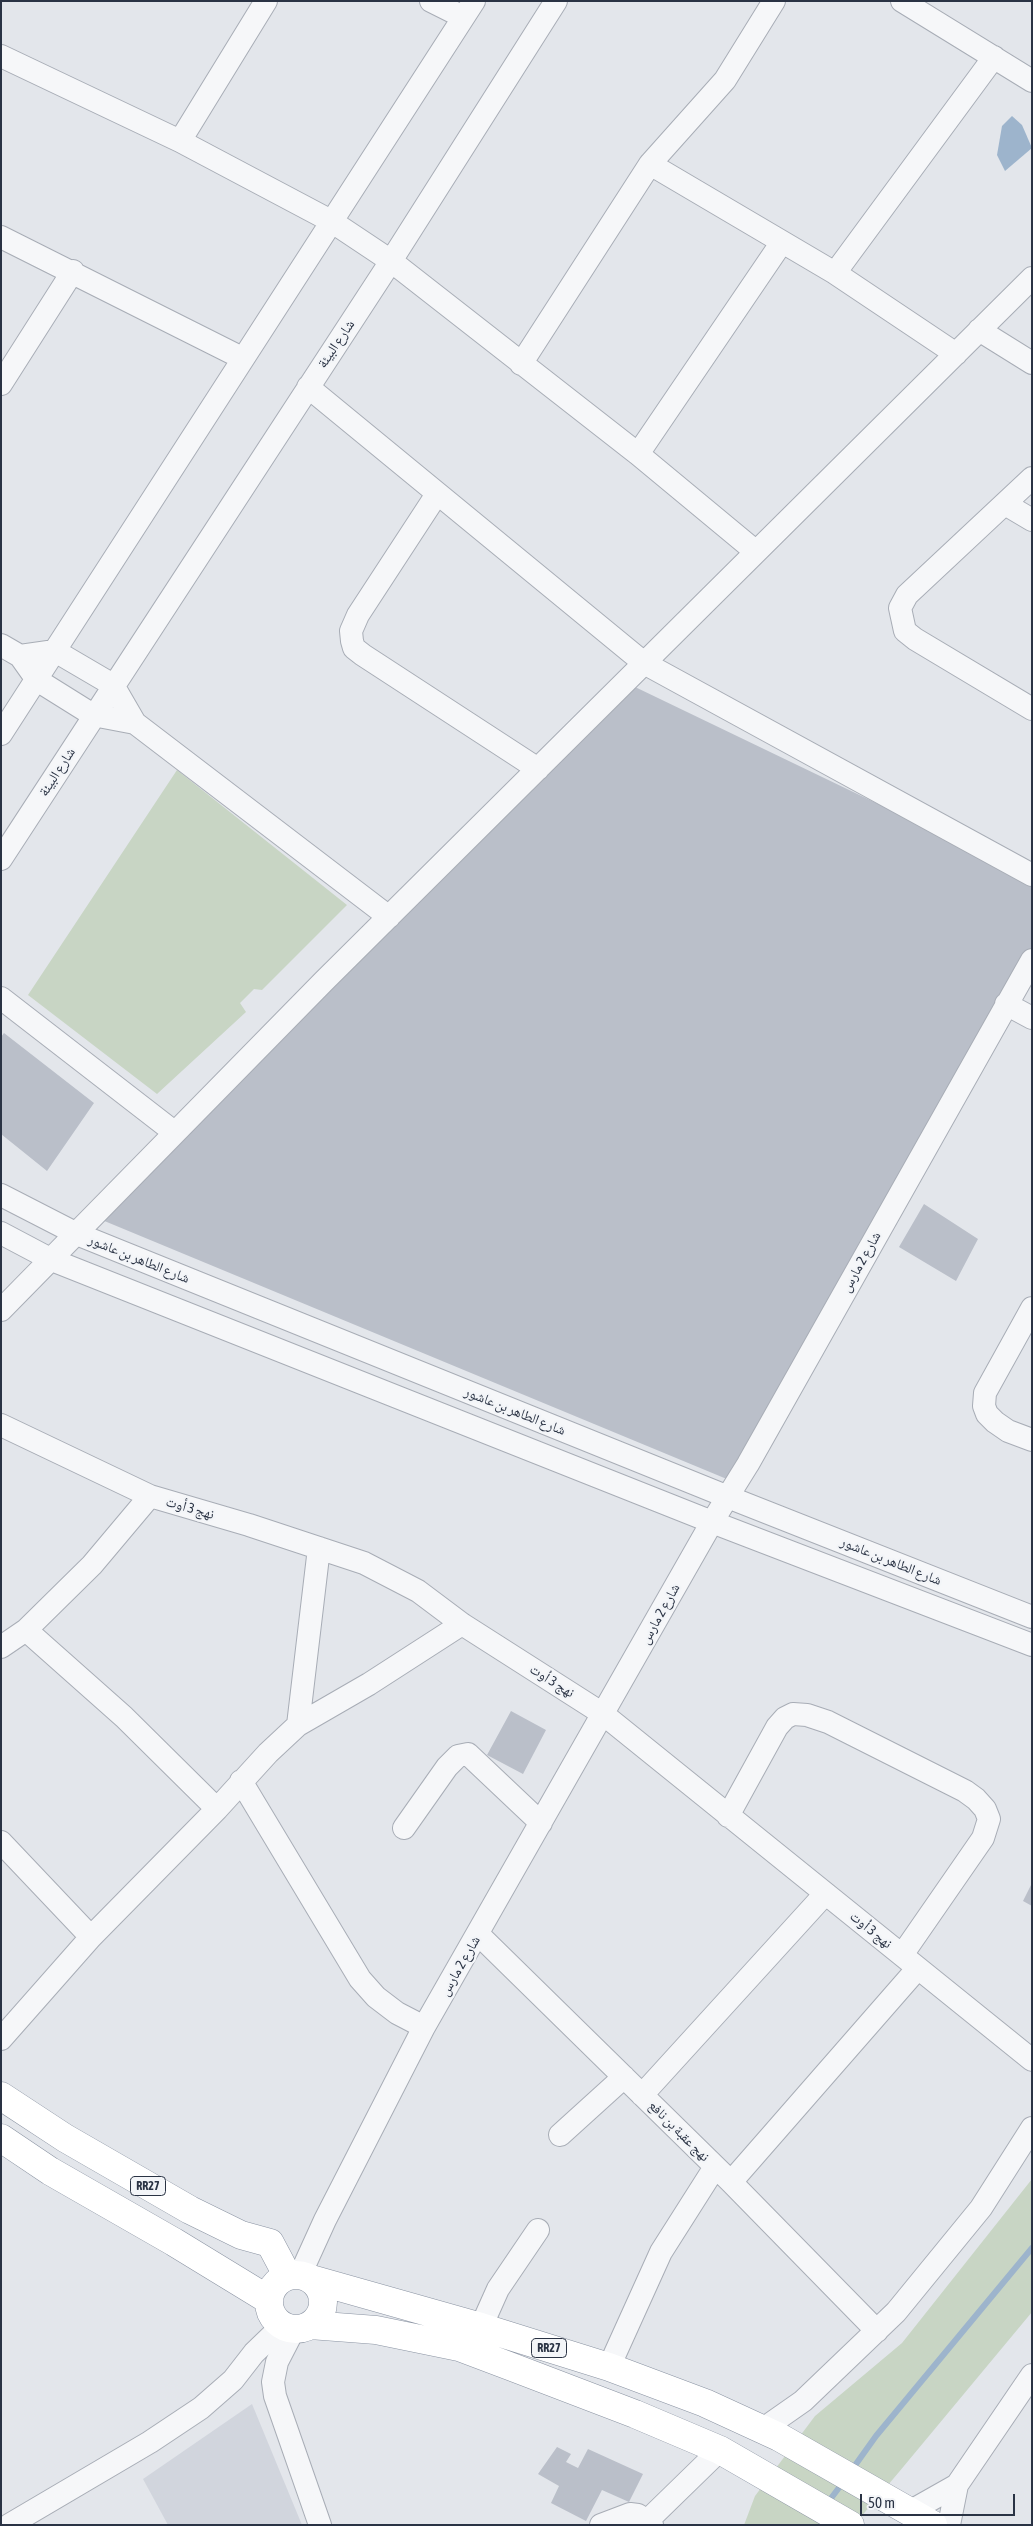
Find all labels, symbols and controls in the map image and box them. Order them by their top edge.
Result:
street label: شارع البيئة [314,317,358,371]
street label: شارع البيئة [35,745,79,799]
street label: شارع 2 مارس [838,1229,884,1295]
street label: شارع الطاهر بن عاشور [86,1231,192,1287]
street label: شارع الطاهر بن عاشور [462,1383,568,1439]
street label: نهج 3 أوت [164,1493,216,1523]
street label: شارع الطاهر بن عاشور [838,1533,944,1589]
street label: شارع 2 مارس [637,1581,683,1647]
street label: نهج 3 أوت [527,1661,577,1701]
street label: نهج 3 أوت [846,1908,896,1952]
street label: شارع 2 مارس [436,1933,484,1999]
street label: نهج عقبة بن نافع [645,2097,713,2165]
road number: RR27 [130,2176,166,2196]
road number: RR27 [532,2338,566,2358]
scale bar [863,2484,1018,2516]
text: 50 m [868,2494,895,2511]

